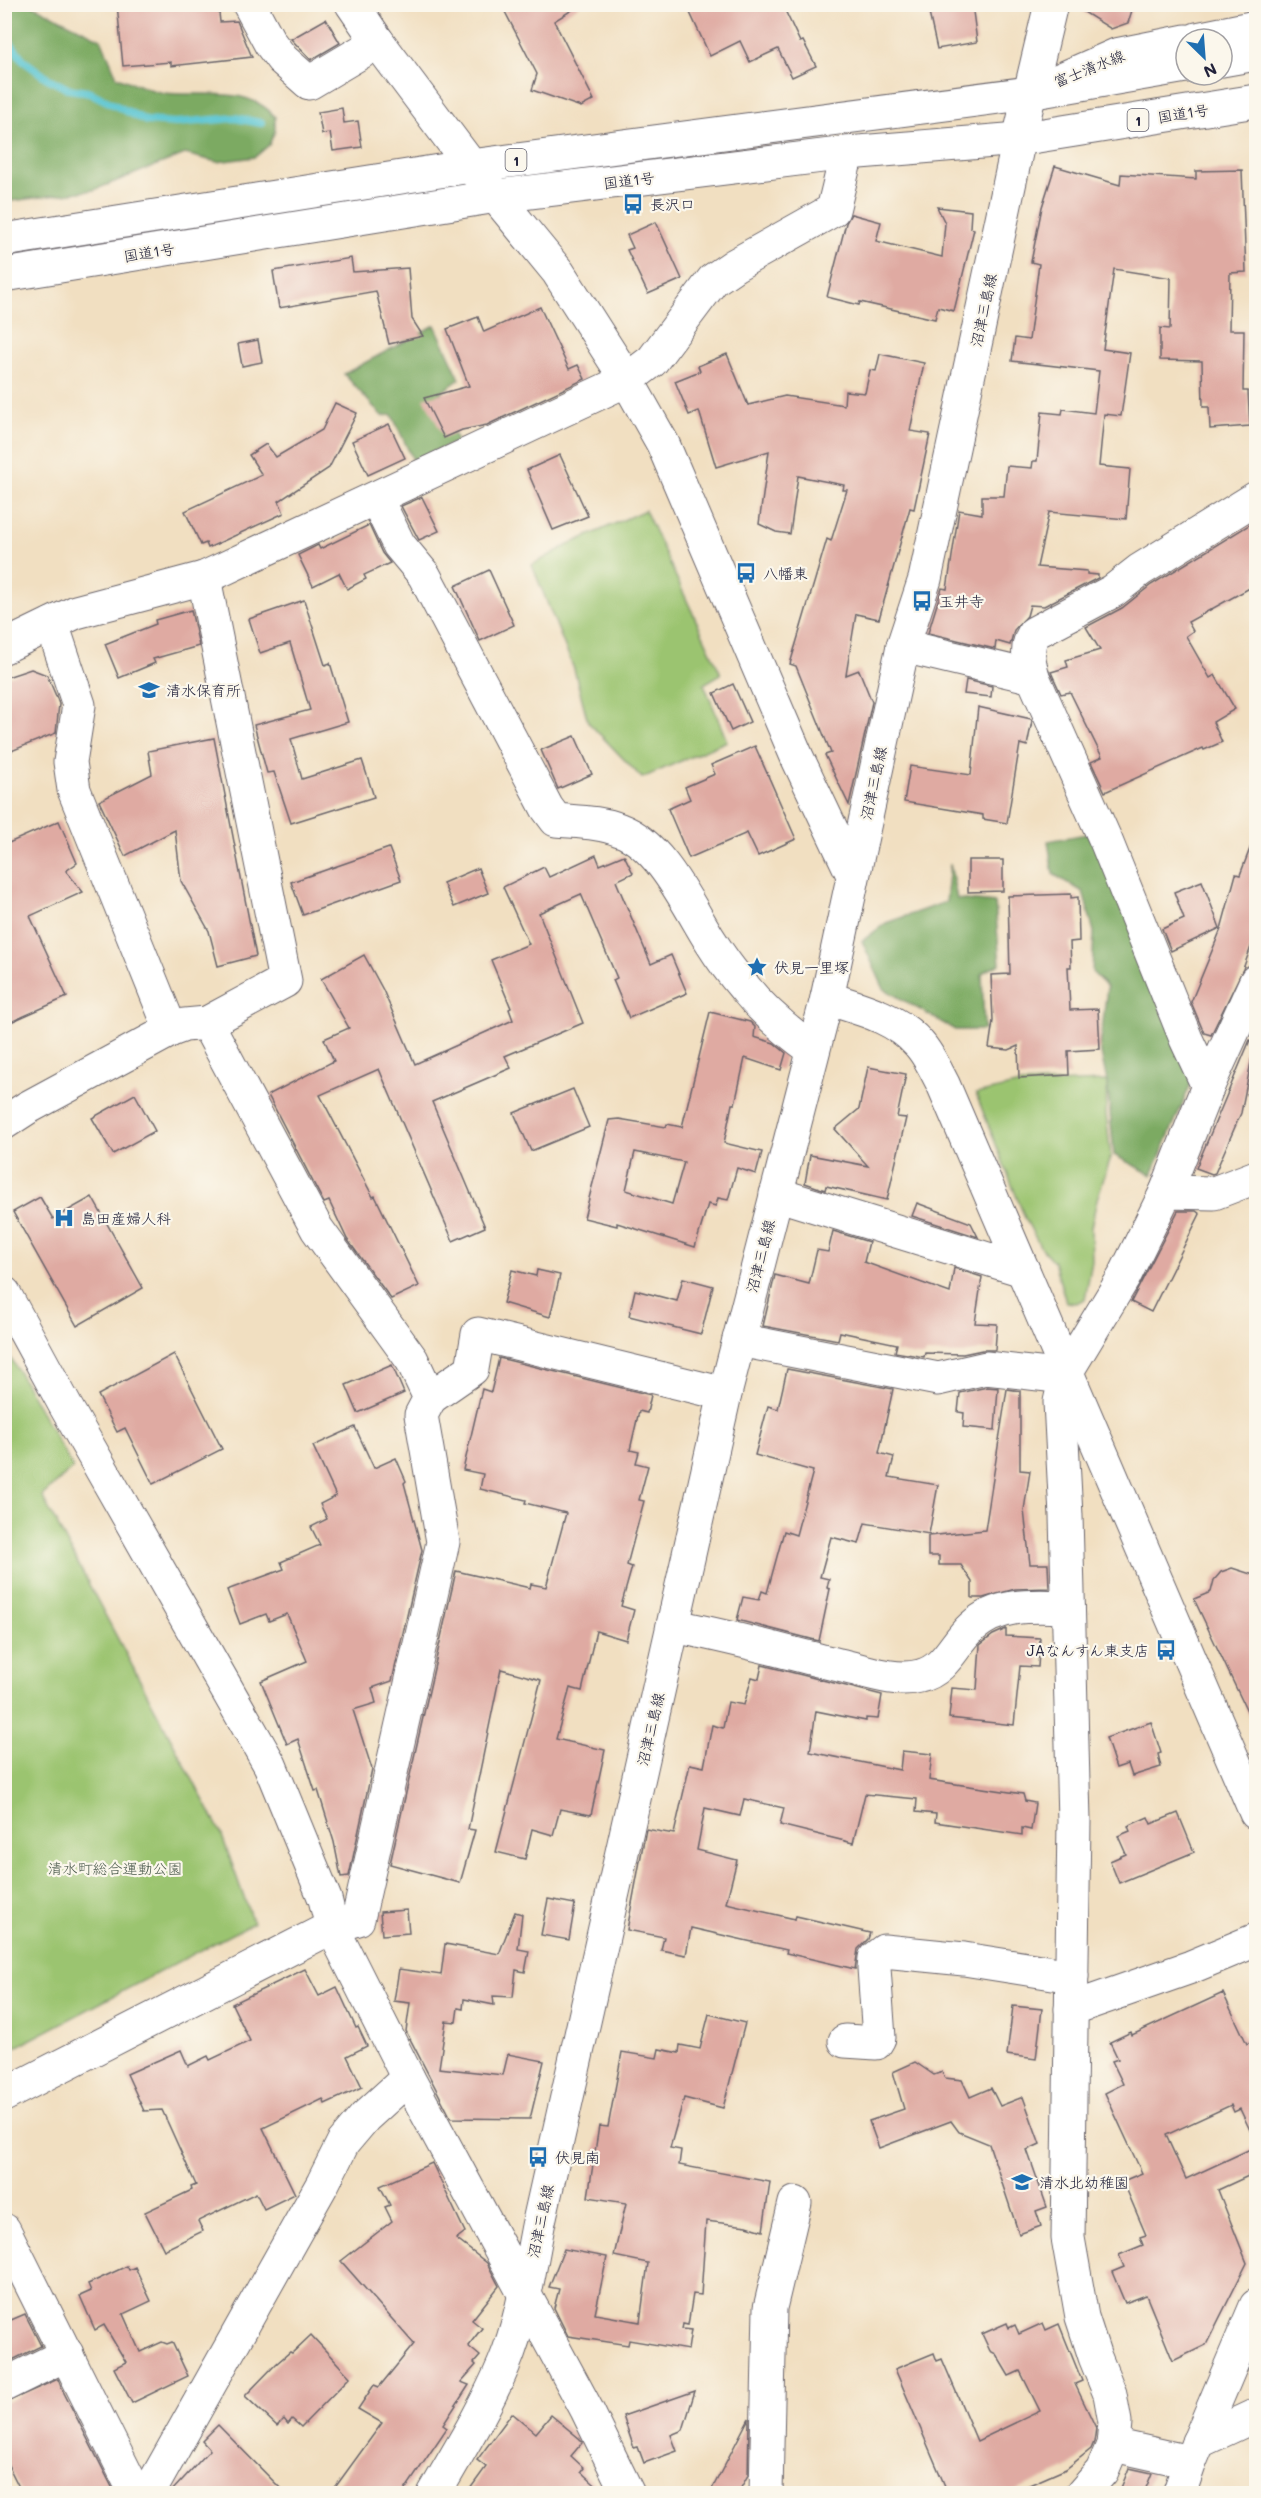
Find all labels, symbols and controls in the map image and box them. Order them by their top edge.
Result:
north arrow [1174,27,1234,87]
street label: 富士清水線 [1050,45,1128,91]
text: N [1201,59,1220,83]
street label: 国道1号 [1156,99,1210,127]
road number: 1 [1128,109,1148,131]
road number: 1 [506,149,526,171]
street label: 国道1号 [602,167,656,193]
bus stop icon: 長沢口 [621,192,645,216]
place label: 長沢口 [650,194,695,214]
street label: 国道1号 [122,238,176,266]
street label: 沼津三島線 [965,271,1001,349]
bus stop icon: 八幡東 [734,561,758,585]
place label: 八幡東 [763,563,808,583]
bus stop icon: 玉井寺 [910,589,934,613]
place label: 玉井寺 [939,591,984,611]
school or university icon: 清水保育所 [137,678,161,702]
place label: 清水保育所 [166,680,241,700]
street label: 沼津三島線 [855,744,891,822]
place icon: 伏見一里塚 [745,955,769,979]
place label: 伏見一里塚 [774,957,849,977]
hospital icon: 島田産婦人科 [52,1206,76,1230]
place label: 島田産婦人科 [81,1208,171,1228]
street label: 沼津三島線 [741,1217,779,1295]
bus stop icon: JAなんすん東支店 [1154,1638,1178,1662]
place label: JAなんすん東支店 [1026,1640,1149,1660]
street label: 沼津三島線 [632,1690,668,1768]
park label: 清水町総合運動公園 [47,1858,183,1878]
bus stop icon: 伏見南 [526,2145,550,2169]
place label: 伏見南 [555,2147,600,2167]
school or university icon: 清水北幼稚園 [1010,2170,1034,2194]
place label: 清水北幼稚園 [1039,2172,1129,2192]
street label: 沼津三島線 [522,2182,558,2260]

